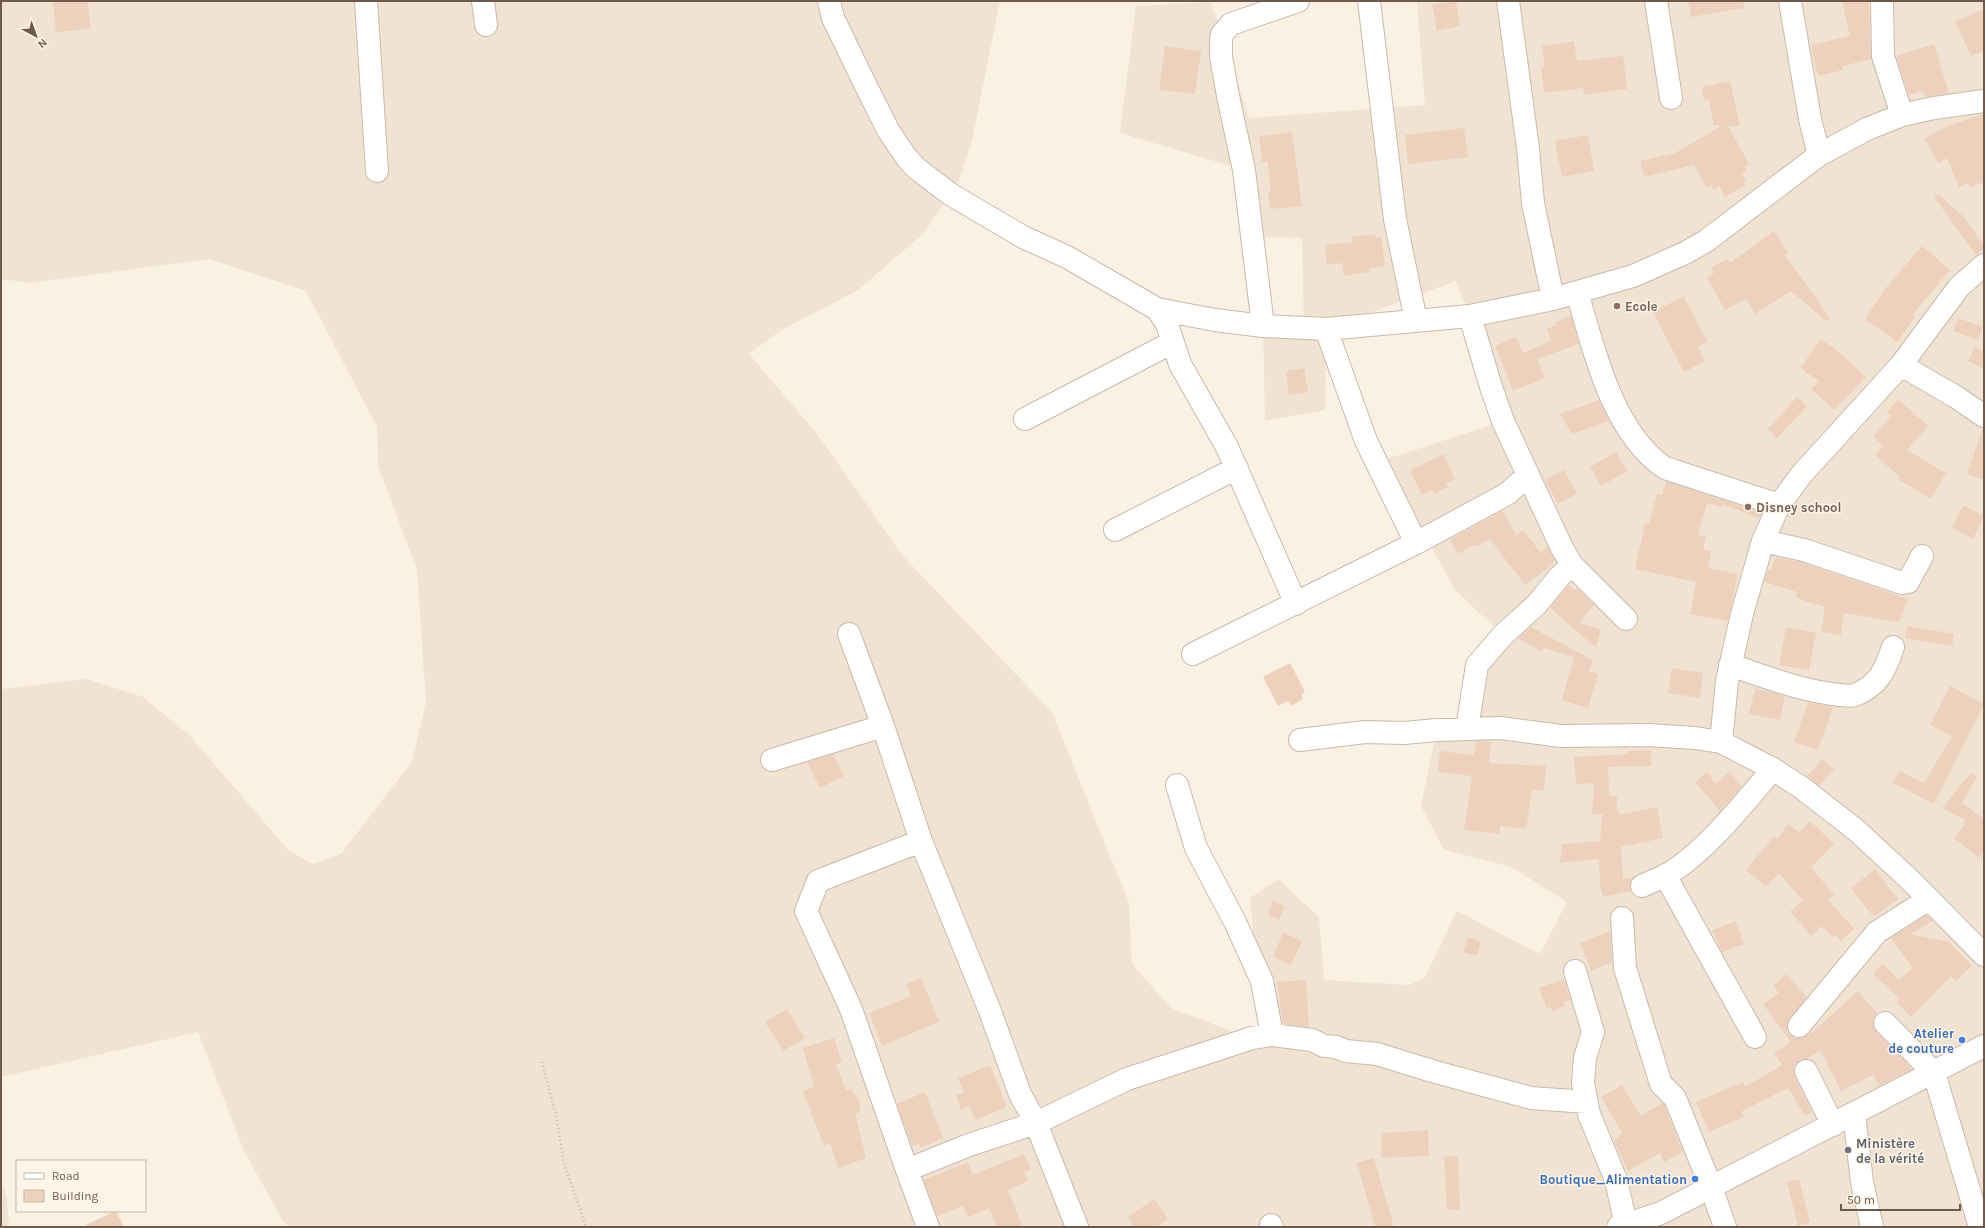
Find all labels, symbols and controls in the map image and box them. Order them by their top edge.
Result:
north arrow [16,16,56,56]
text: N [35,36,49,51]
place label: Ecole [1625,299,1658,314]
marker: Ecole [1612,301,1622,311]
place label: Disney school [1756,500,1841,515]
marker: Disney school [1743,502,1753,512]
place label: Atelier de couture [1888,1026,1955,1056]
marker: Atelier de couture [1957,1035,1967,1045]
place label: Ministère de la vérité [1856,1136,1924,1166]
marker: Ministère de la vérité [1843,1145,1853,1155]
legend [16,1160,146,1212]
text: Road [52,1169,80,1183]
place label: Boutique_Alimentation [1539,1172,1687,1188]
marker: Boutique_Alimentation [1690,1174,1700,1184]
scale bar [1841,1186,1960,1212]
text: Building [52,1189,99,1203]
text: 50 m [1847,1193,1875,1207]

